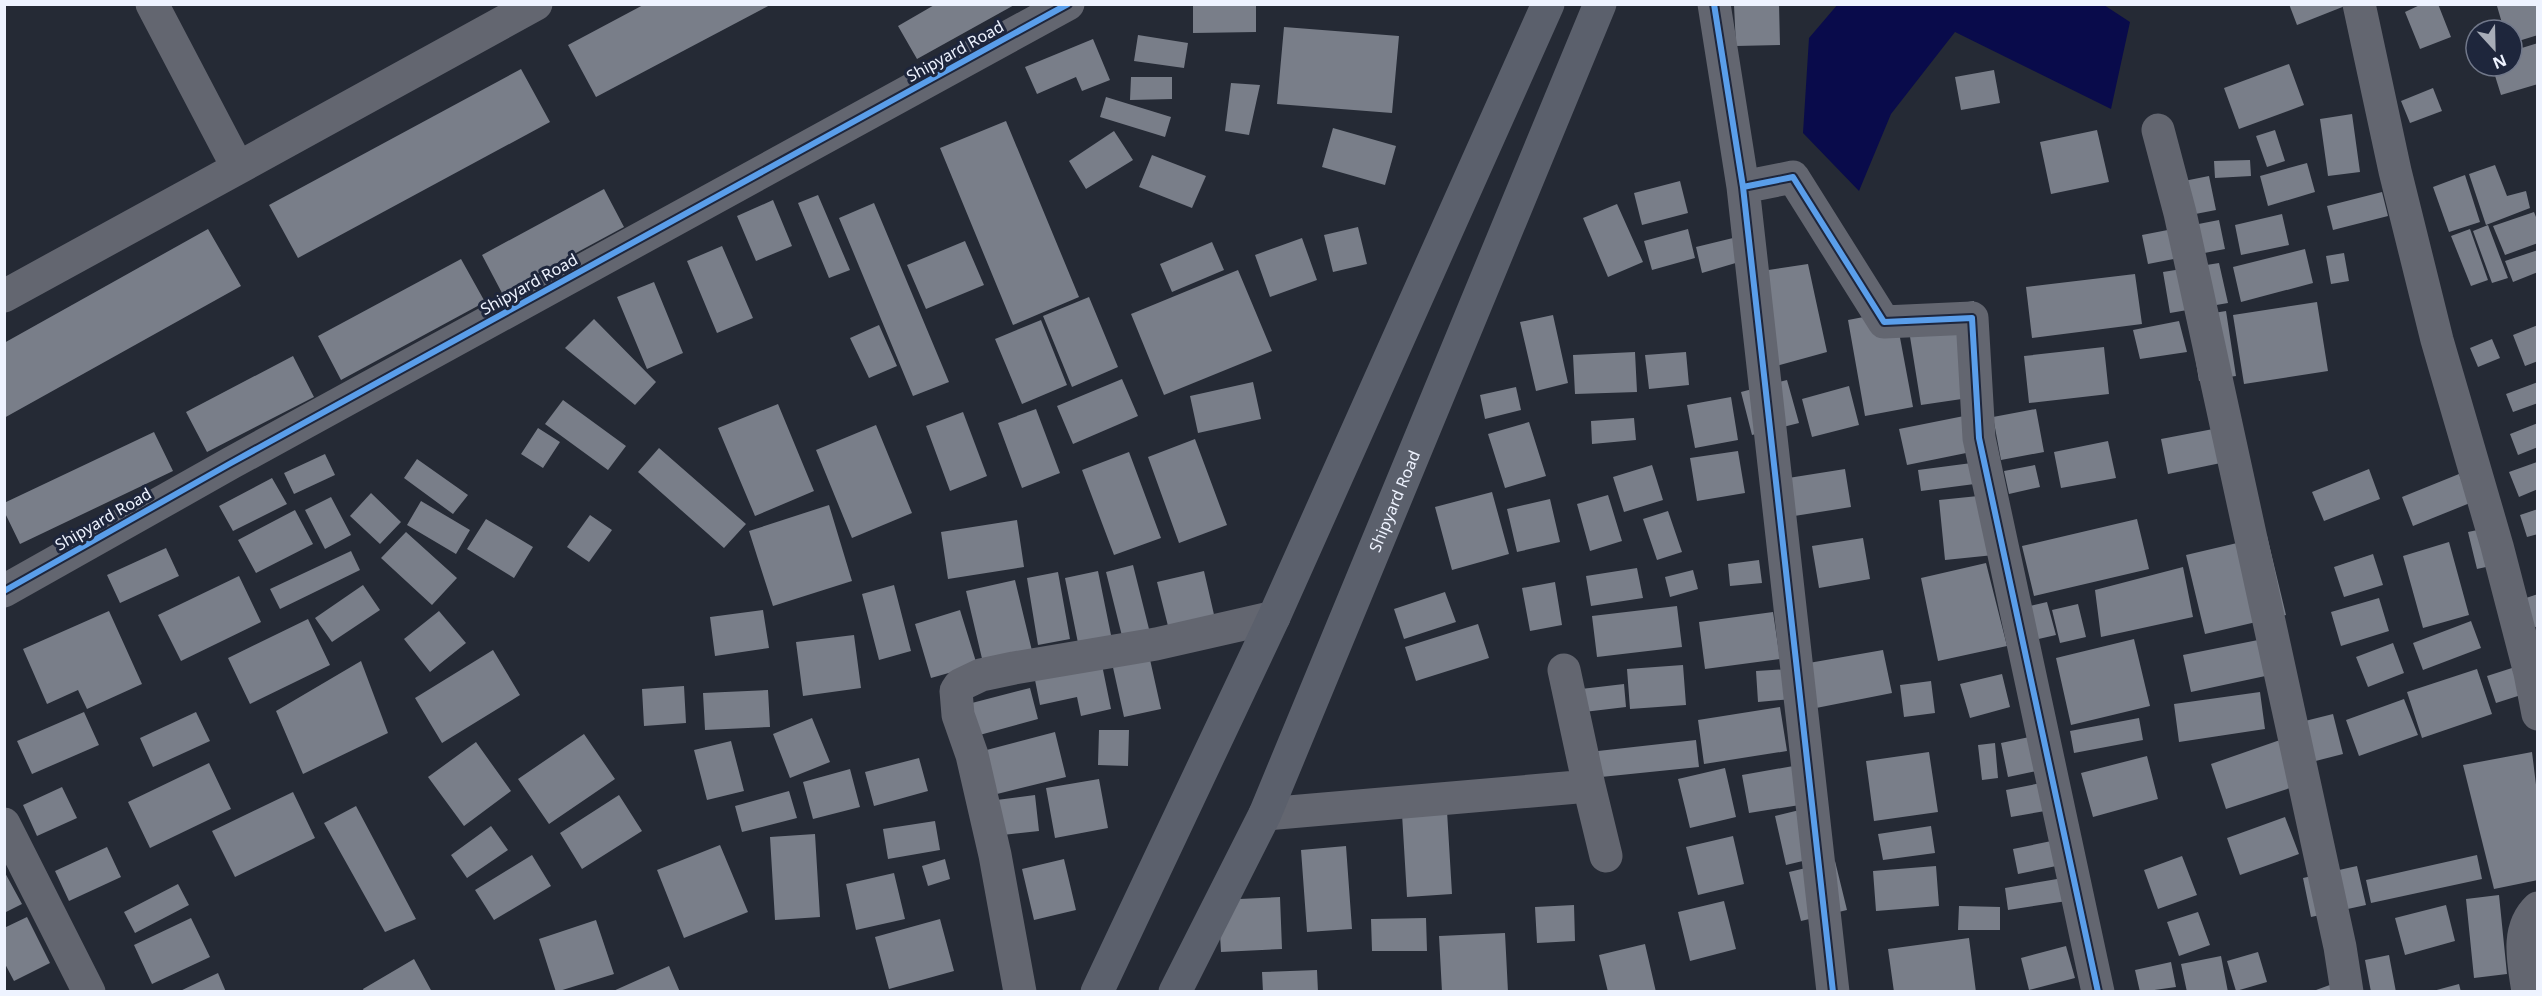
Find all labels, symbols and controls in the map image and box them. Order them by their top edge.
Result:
street label: Shipyard Road [902,15,1008,87]
north arrow [2464,18,2524,78]
text: N [2489,49,2510,75]
street label: Shipyard Road [476,248,582,320]
street label: Shipyard Road [1364,447,1425,555]
street label: Shipyard Road [51,482,155,556]

